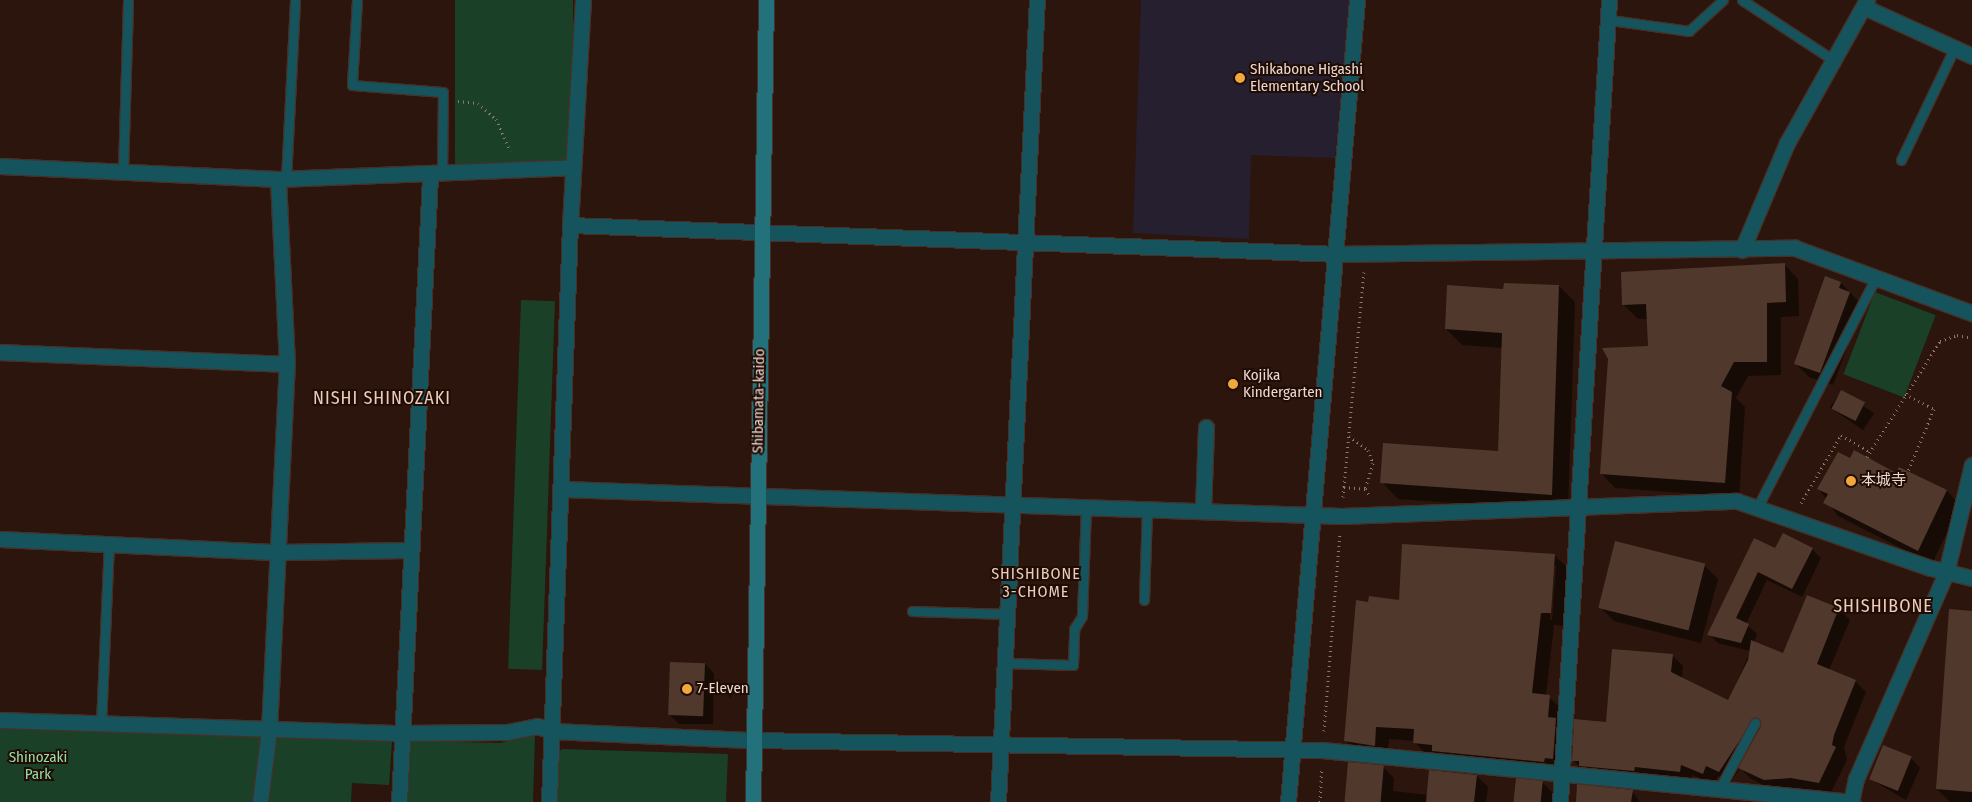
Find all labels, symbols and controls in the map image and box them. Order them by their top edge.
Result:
place label: Shikabone Higashi Elementary School [1250,60,1364,95]
marker: Shikabone Higashi Elementary School [1234,72,1246,84]
street label: Shibamata-kaido [749,349,769,453]
place label: Kojika Kindergarten [1243,366,1322,401]
marker: Kojika Kindergarten [1227,378,1239,390]
district label: NISHI SHINOZAKI [311,387,453,409]
place label: 本城寺 [1861,472,1906,490]
marker: 本城寺 [1845,475,1857,487]
district label: SHISHIBONE 3-CHOME [990,564,1082,602]
district label: SHISHIBONE [1832,595,1934,617]
place label: 7-Eleven [697,680,749,698]
marker: 7-Eleven [681,683,693,695]
park label: Shinozaki Park [9,748,67,783]

